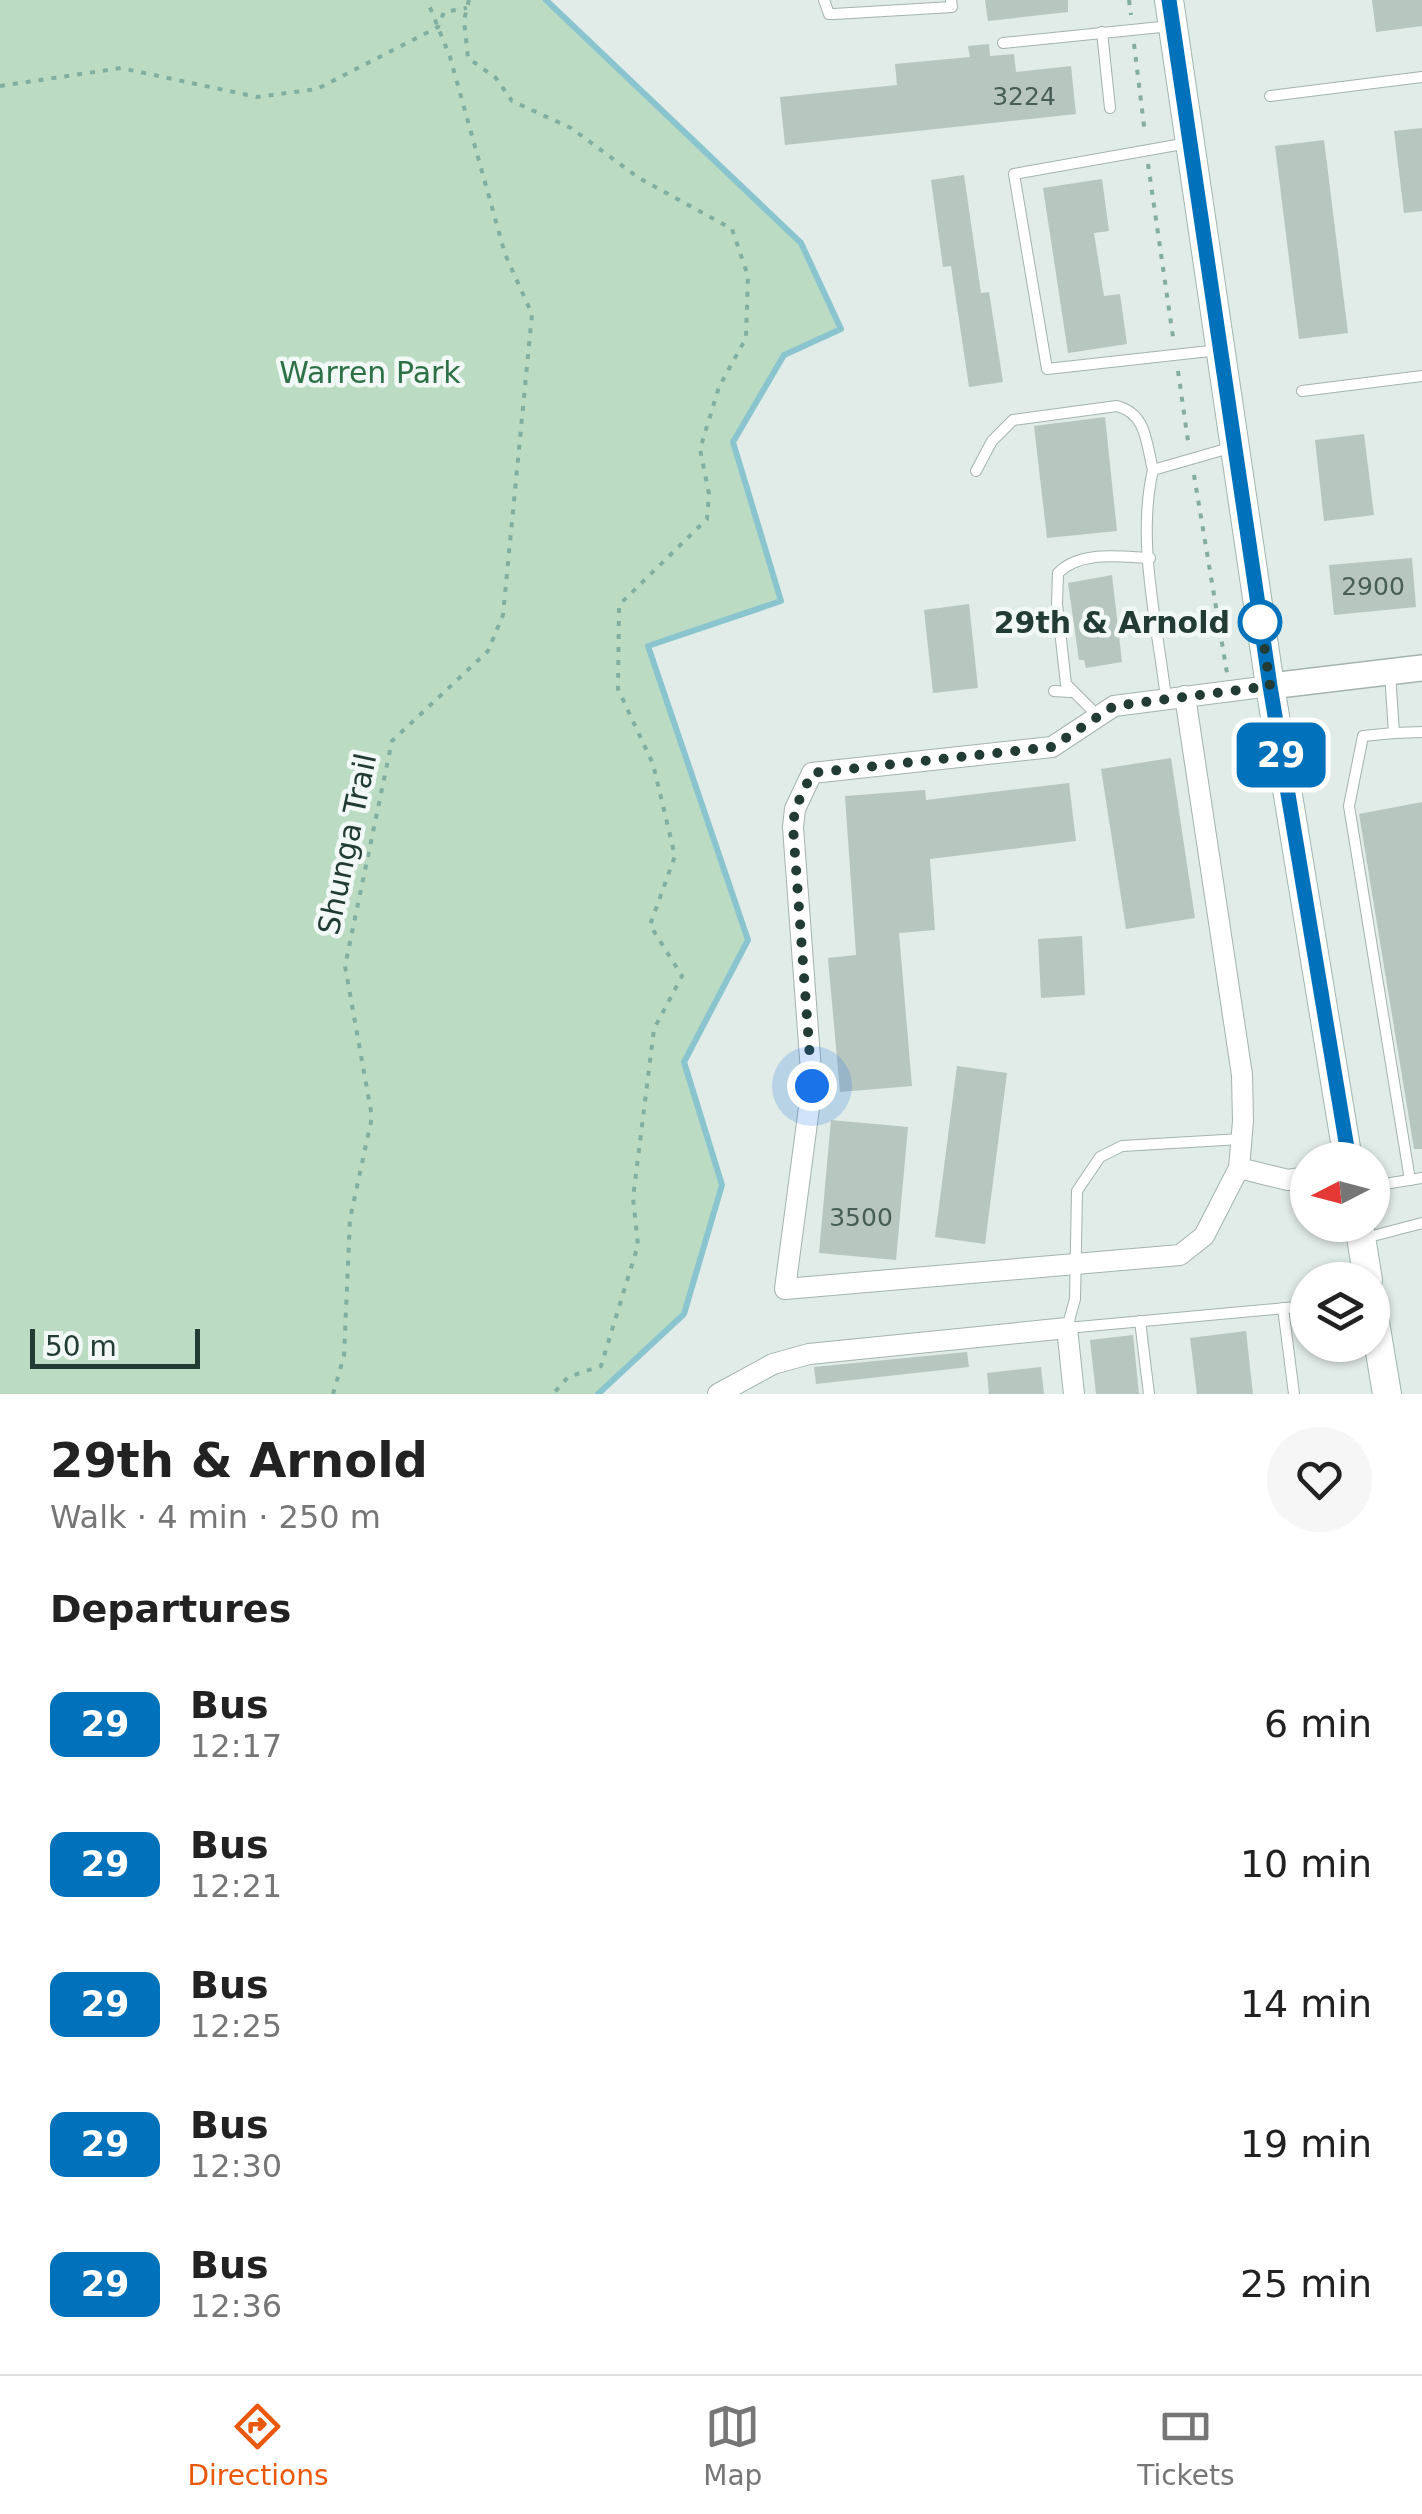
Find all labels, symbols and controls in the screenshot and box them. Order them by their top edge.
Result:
house number: 3224 [992,82,1056,111]
park label: Warren Park [279,355,461,390]
house number: 2900 [1341,572,1405,601]
marker: 29th & Arnold [1239,601,1281,643]
place label: 29th & Arnold [994,605,1230,640]
line badge: 29 [1236,722,1326,788]
text: 29 [1257,735,1305,775]
street label: Shunga Trail [311,750,383,938]
your location [787,1061,837,1111]
north arrow [1290,1142,1390,1242]
map controls [1290,1142,1390,1362]
house number: 3500 [829,1203,893,1232]
button: layers [1290,1262,1390,1362]
scale bar [30,1324,200,1368]
text: 50 m [45,1330,117,1363]
button: heart [1267,1427,1372,1532]
text: 29th & Arnold [50,1432,428,1488]
text: Walk · 4 min · 250 m [50,1498,381,1536]
text: Departures [50,1587,291,1631]
text: Bus [190,1683,269,1727]
text: 6 min [1264,1702,1372,1746]
text: 29 [81,1704,129,1744]
text: 12:17 [190,1727,282,1765]
text: Bus [190,1823,269,1867]
text: 10 min [1240,1842,1372,1886]
text: 29 [81,1844,129,1884]
text: 12:21 [190,1867,282,1905]
text: Bus [190,1963,269,2007]
text: 14 min [1240,1982,1372,2026]
text: 29 [81,1984,129,2024]
text: 12:25 [190,2007,282,2045]
text: Bus [190,2103,269,2147]
text: 19 min [1240,2122,1372,2166]
text: 29 [81,2124,129,2164]
text: 12:30 [190,2147,282,2185]
text: Bus [190,2243,269,2287]
text: 25 min [1240,2262,1372,2306]
text: 29 [81,2264,129,2304]
text: 12:36 [190,2287,282,2325]
tab: Directions [187,2399,328,2492]
tab: Map [703,2399,762,2492]
tab: Tickets [1137,2399,1235,2492]

